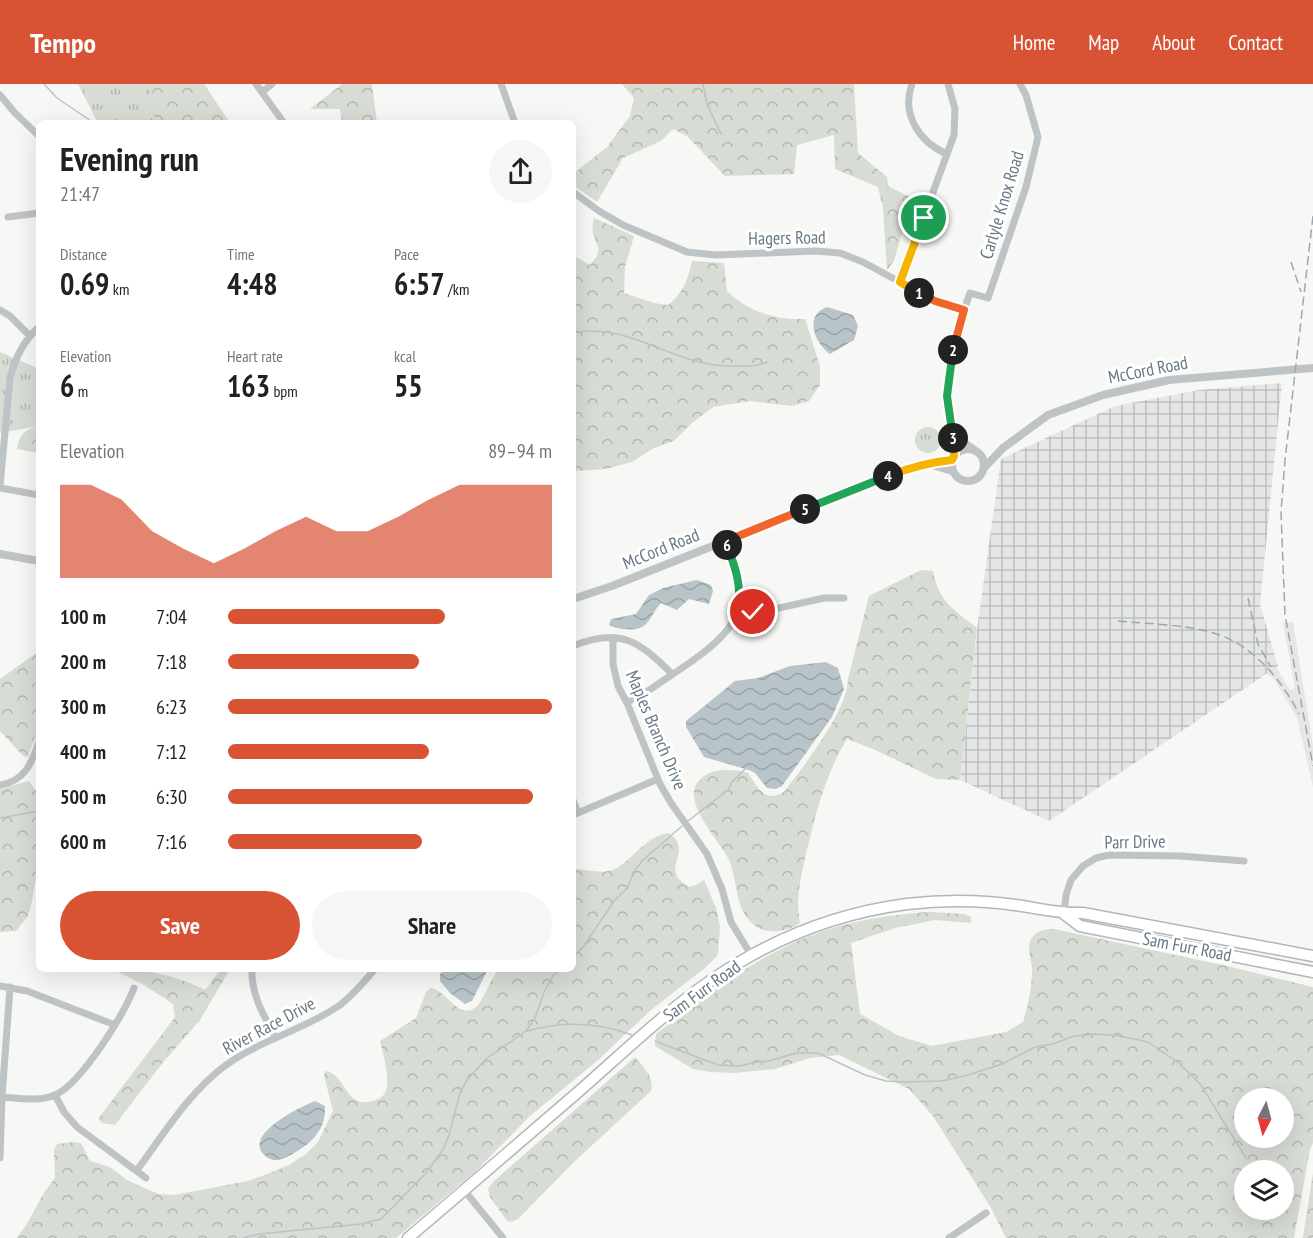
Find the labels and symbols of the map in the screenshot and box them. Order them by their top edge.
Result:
street label: Carlyle Knox Road [974,148,1029,262]
pin [898,192,949,243]
street label: Hagers Road [748,225,826,250]
pin: 1 [904,278,934,308]
pin: 2 [938,335,968,365]
street label: McCord Road [1106,351,1190,388]
pin: 3 [938,423,968,453]
pin: 4 [873,461,903,491]
pin: 5 [790,494,820,524]
street label: McCord Road [619,523,703,574]
pin: 6 [712,530,742,560]
pin [727,586,778,637]
street label: Maples Branch Drive [621,667,692,793]
street label: Parr Drive [1104,829,1166,854]
street label: Sam Furr Road [1141,927,1234,966]
street label: Sam Furr Road [659,955,745,1026]
street label: River Race Drive [219,992,319,1060]
north arrow [1234,1088,1294,1148]

